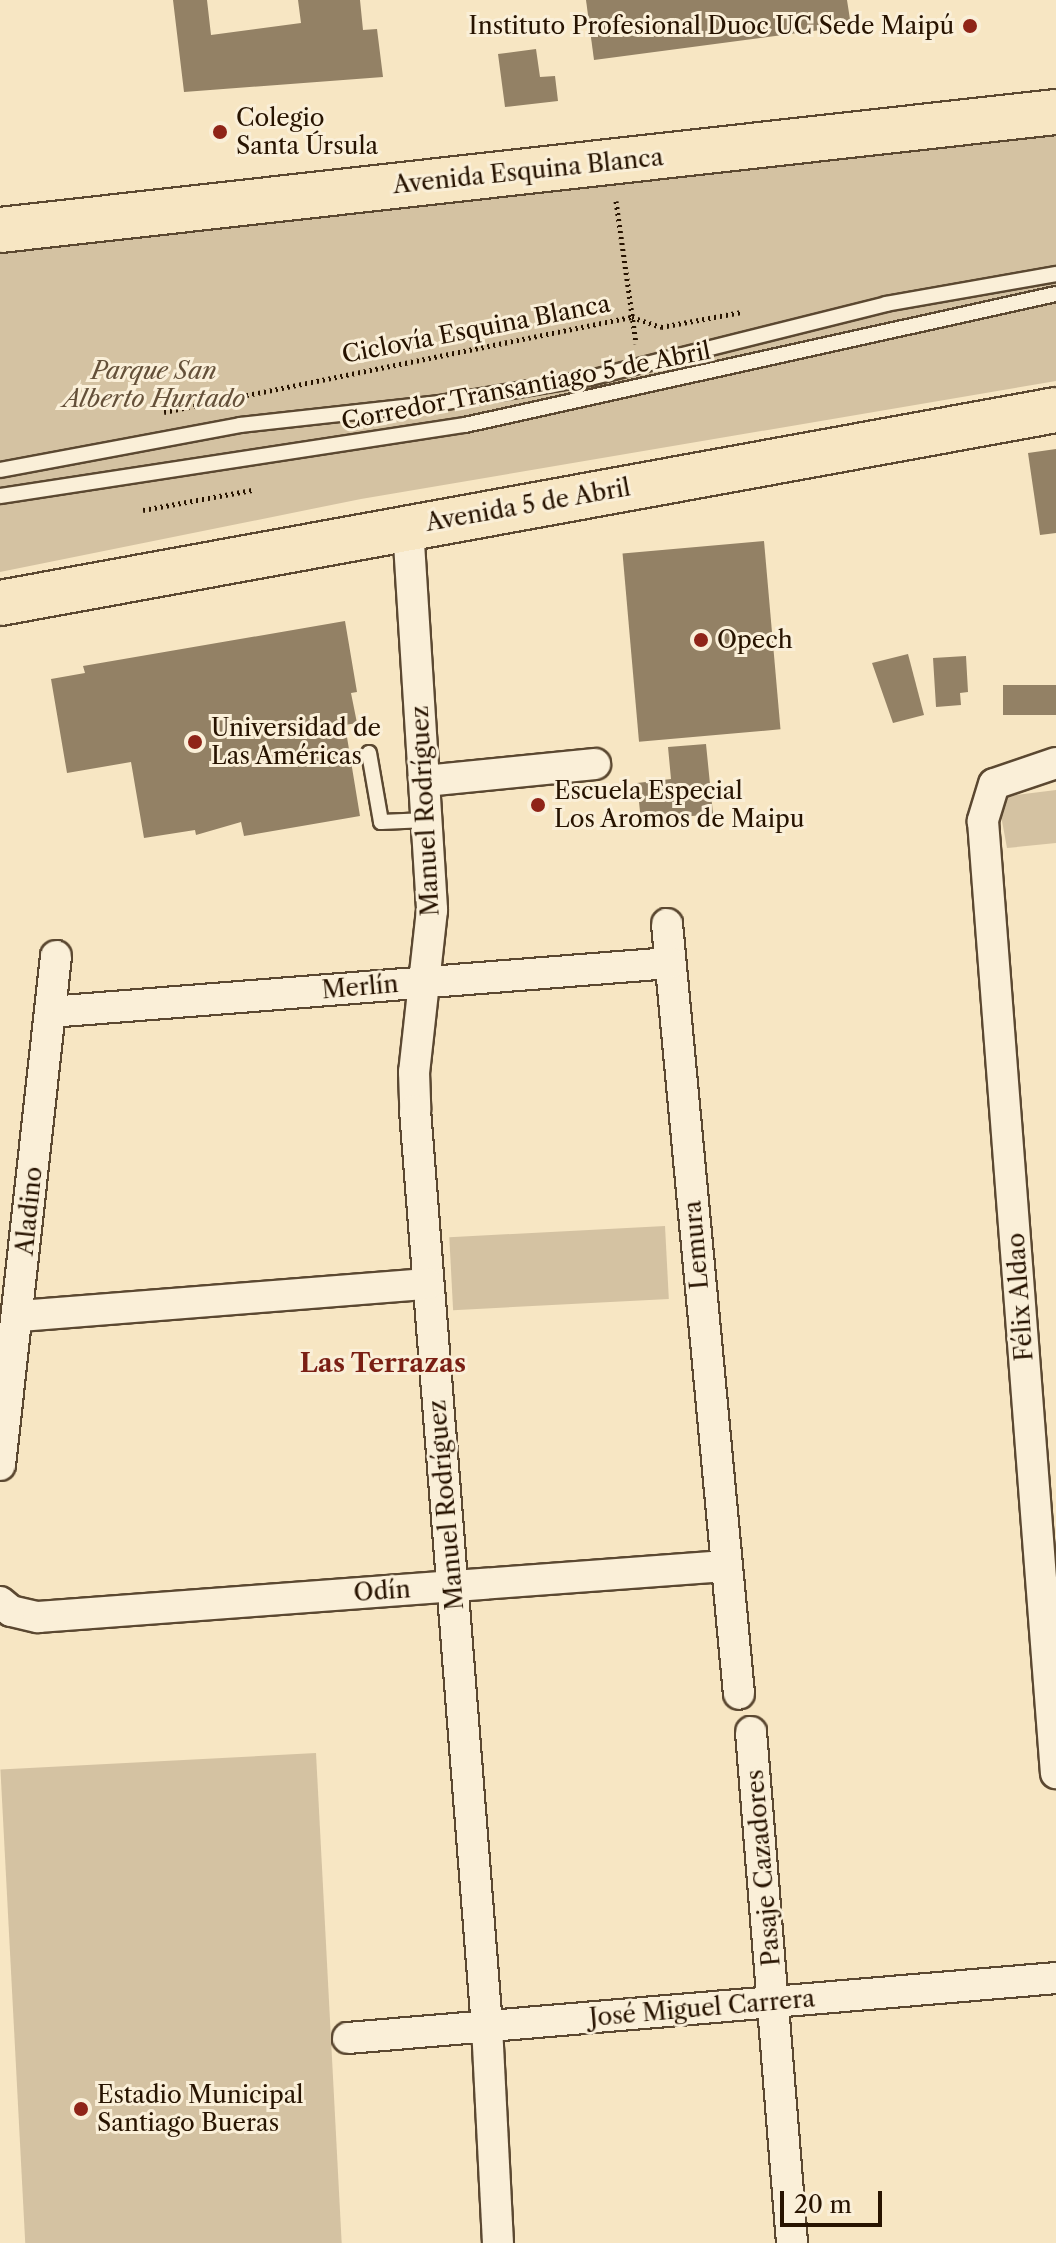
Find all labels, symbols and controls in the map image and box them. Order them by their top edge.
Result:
place label: Instituto Profesional Duoc UC Sede Maipú [469,12,954,40]
marker: Instituto Profesional Duoc UC Sede Maipú [961,17,979,35]
place label: Colegio Santa Úrsula [236,104,379,160]
marker: Colegio Santa Úrsula [211,123,229,141]
street label: Avenida Esquina Blanca [391,142,665,200]
street label: Ciclovía Esquina Blanca [339,289,613,369]
street label: Corredor Transantiago 5 de Abril [338,336,714,436]
park label: Parque San Alberto Hurtado [63,357,245,413]
street label: Avenida 5 de Abril [423,473,633,537]
place label: Opech [717,626,793,654]
marker: Opech [692,631,710,649]
street label: Manuel Rodríguez [405,705,445,917]
place label: Universidad de Las Américas [211,714,381,770]
marker: Universidad de Las Américas [186,733,204,751]
place label: Escuela Especial Los Aromos de Maipu [554,777,806,833]
marker: Escuela Especial Los Aromos de Maipu [529,796,547,814]
street label: Merlín [321,969,399,1005]
street label: Aladino [10,1165,48,1257]
street label: Lemura [678,1199,714,1291]
street label: Félix Aldao [1001,1231,1039,1363]
district label: Las Terrazas [300,1348,466,1380]
street label: Manuel Rodríguez [422,1399,470,1611]
street label: Odín [353,1575,411,1607]
street label: Pasaje Cazadores [740,1769,786,1967]
street label: José Miguel Carrera [588,1984,816,2032]
place label: Estadio Municipal Santiago Bueras [97,2081,303,2137]
marker: Estadio Municipal Santiago Bueras [72,2100,90,2118]
scale bar [784,2175,886,2225]
text: 20 m [794,2190,852,2219]

